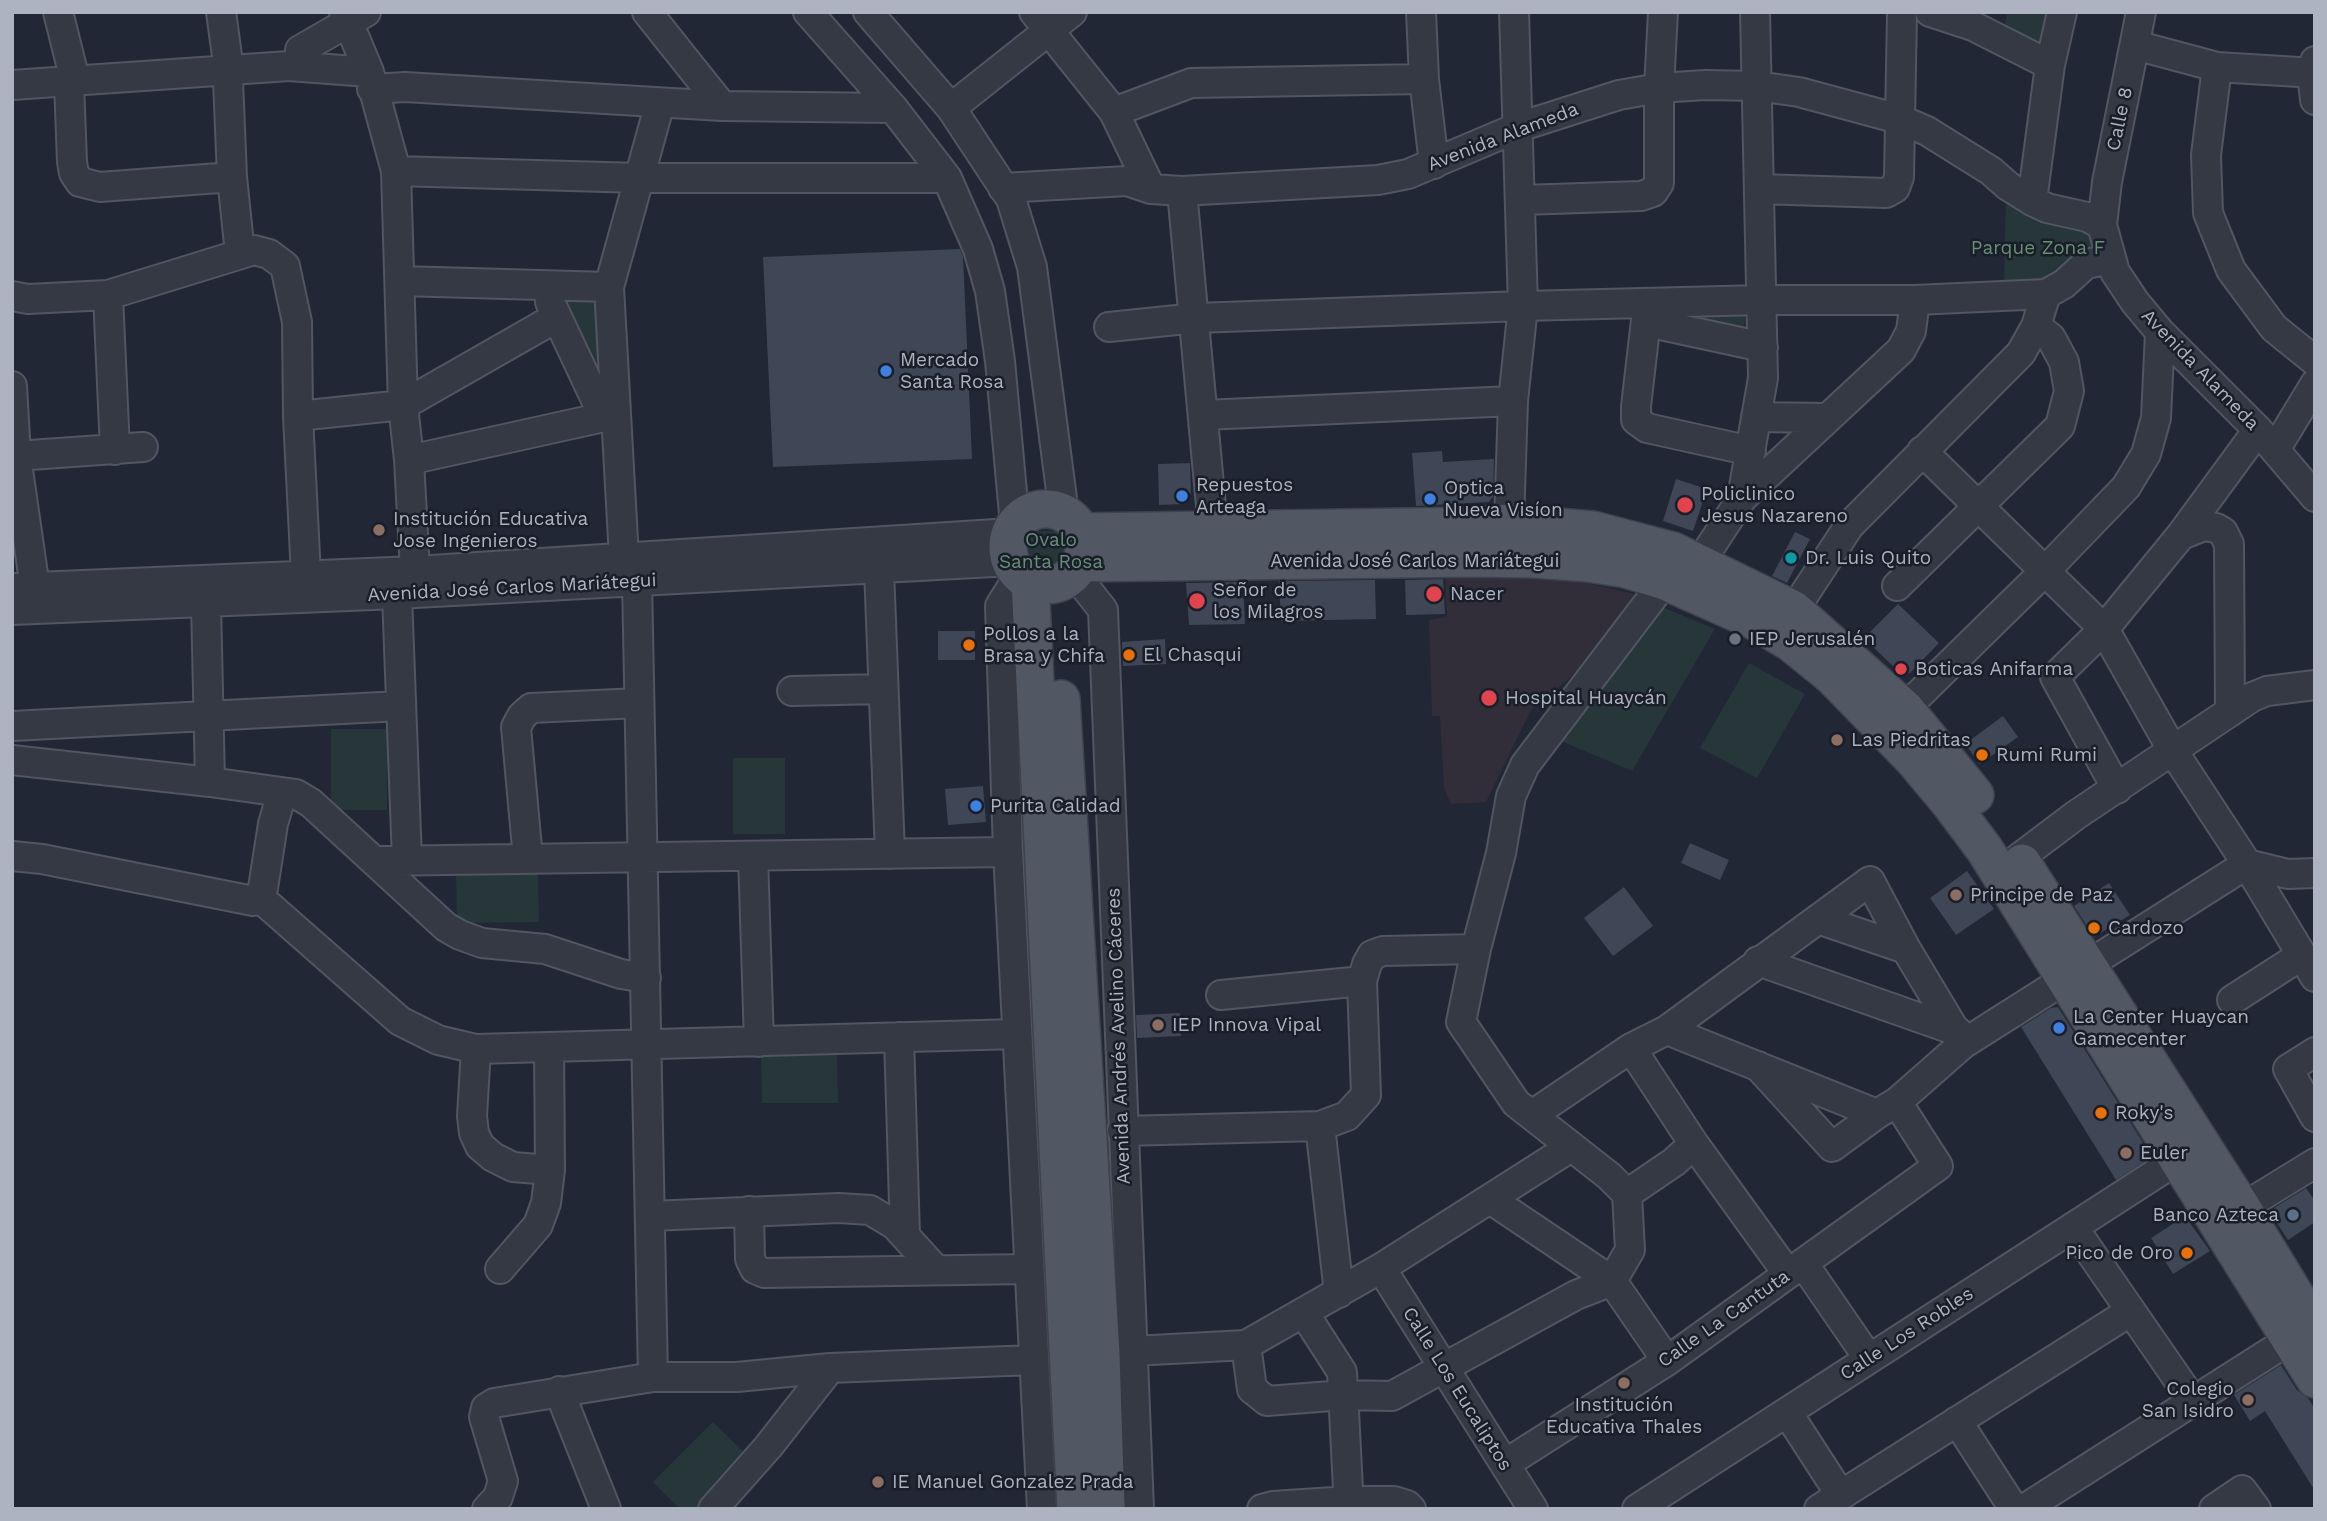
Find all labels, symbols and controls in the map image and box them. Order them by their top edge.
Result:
street label: Calle 8 [2102,85,2138,153]
street label: Avenida Alameda [1424,98,1582,176]
park label: Parque Zona F [1971,237,2105,259]
street label: Avenida Alameda [2136,305,2264,435]
place label: Mercado Santa Rosa [900,349,1004,393]
marker: Mercado Santa Rosa [878,363,894,379]
place label: Repuestos Arteaga [1196,474,1293,518]
place label: Optica Nueva Visíon [1444,477,1563,521]
place label: Policlinico Jesus Nazareno [1701,483,1848,527]
marker: Repuestos Arteaga [1174,488,1190,504]
marker: Optica Nueva Visíon [1422,491,1438,507]
marker: Policlinico Jesus Nazareno [1675,495,1695,515]
place label: Institución Educativa Jose Ingenieros [393,508,588,552]
marker: Institución Educativa Jose Ingenieros [371,522,387,538]
park label: Ovalo Santa Rosa [999,529,1103,573]
place label: Dr. Luis Quito [1805,547,1931,569]
street label: Avenida José Carlos Mariátegui [1270,550,1560,572]
marker: Dr. Luis Quito [1783,550,1799,566]
street label: Avenida José Carlos Mariátegui [367,569,657,607]
place label: Señor de los Milagros [1213,579,1324,623]
place label: Nacer [1450,583,1504,605]
marker: Nacer [1424,584,1444,604]
marker: Señor de los Milagros [1187,591,1207,611]
place label: Pollos a la Brasa y Chifa [983,623,1105,667]
place label: IEP Jerusalén [1749,628,1875,650]
marker: IEP Jerusalén [1727,631,1743,647]
marker: Pollos a la Brasa y Chifa [961,637,977,653]
place label: El Chasqui [1143,644,1242,666]
marker: El Chasqui [1121,647,1137,663]
place label: Boticas Anifarma [1915,658,2073,680]
marker: Boticas Anifarma [1893,661,1909,677]
place label: Hospital Huaycán [1505,687,1667,709]
marker: Hospital Huaycán [1479,688,1499,708]
place label: Las Piedritas [1851,729,1971,751]
marker: Las Piedritas [1829,732,1845,748]
place label: Rumi Rumi [1996,744,2097,766]
marker: Rumi Rumi [1974,747,1990,763]
place label: Purita Calidad [990,795,1121,817]
marker: Purita Calidad [968,798,984,814]
place label: Principe de Paz [1970,884,2113,906]
street label: Avenida Andrés Avelino Cáceres [1102,887,1136,1185]
marker: Principe de Paz [1948,887,1964,903]
place label: Cardozo [2108,917,2184,939]
marker: Cardozo [2086,920,2102,936]
place label: La Center Huaycan Gamecenter [2073,1006,2249,1050]
place label: IEP Innova Vipal [1172,1014,1321,1036]
marker: IEP Innova Vipal [1150,1017,1166,1033]
marker: La Center Huaycan Gamecenter [2051,1020,2067,1036]
place label: Roky's [2115,1102,2174,1124]
marker: Roky's [2093,1105,2109,1121]
place label: Euler [2140,1142,2188,1164]
marker: Euler [2118,1145,2134,1161]
place label: Banco Azteca [2153,1204,2279,1226]
marker: Banco Azteca [2285,1207,2301,1223]
place label: Pico de Oro [2066,1242,2173,1264]
marker: Pico de Oro [2179,1245,2195,1261]
street label: Calle La Cantuta [1654,1265,1794,1373]
street label: Calle Los Robles [1836,1282,1978,1386]
street label: Calle Los Eucaliptos [1397,1303,1517,1475]
marker: Institución Educativa Thales [1616,1375,1632,1391]
place label: Colegio San Isidro [2142,1378,2234,1422]
marker: Colegio San Isidro [2240,1392,2256,1408]
place label: Institución Educativa Thales [1546,1394,1702,1438]
place label: IE Manuel Gonzalez Prada [892,1471,1134,1493]
marker: IE Manuel Gonzalez Prada [870,1474,886,1490]

